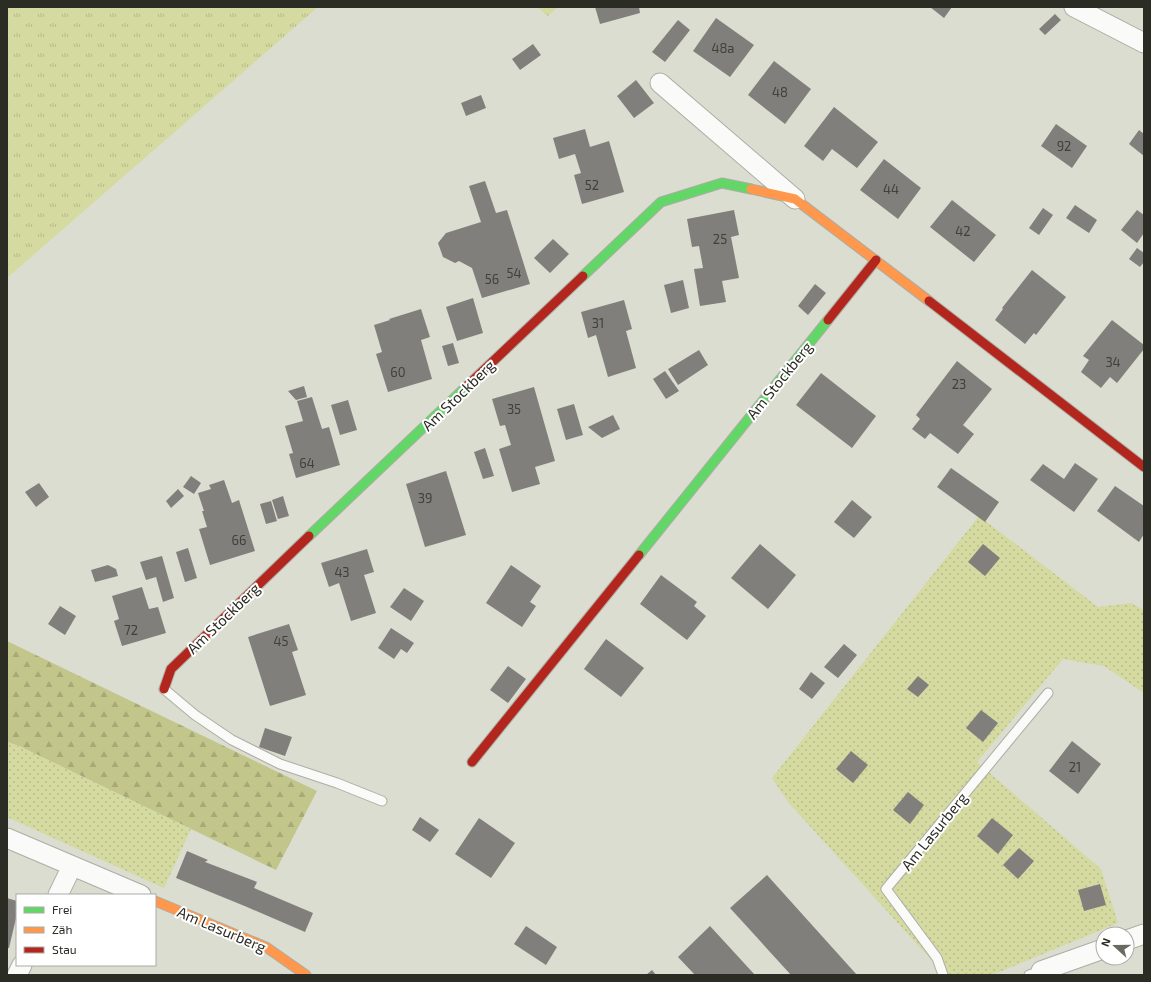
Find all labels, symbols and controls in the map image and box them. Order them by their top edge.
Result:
house number: 48a [711,40,735,56]
house number: 48 [772,84,788,100]
house number: 92 [1057,138,1071,154]
house number: 52 [585,177,599,193]
house number: 44 [883,181,899,197]
house number: 42 [955,223,971,239]
house number: 25 [713,231,727,247]
house number: 54 [507,265,521,281]
house number: 56 [485,271,499,287]
house number: 31 [592,315,604,331]
street label: Am Stockberg [742,337,816,422]
house number: 34 [1105,354,1121,370]
street label: Am Stockberg [418,355,499,434]
house number: 60 [390,364,406,380]
house number: 23 [952,376,966,392]
house number: 35 [507,401,521,417]
house number: 64 [299,455,315,471]
house number: 39 [418,490,432,506]
house number: 66 [232,532,246,548]
house number: 43 [334,564,350,580]
street label: Am Stockberg [183,578,264,657]
house number: 72 [124,622,138,638]
house number: 45 [274,633,289,649]
house number: 21 [1069,759,1081,775]
street label: Am Lasurberg [897,788,971,874]
legend [16,894,156,966]
text: Frei [52,902,72,916]
street label: Am Lasurberg [175,902,270,956]
text: Zäh [52,922,72,936]
north arrow [1095,926,1135,966]
text: N [1098,936,1113,948]
text: Stau [52,942,77,956]

